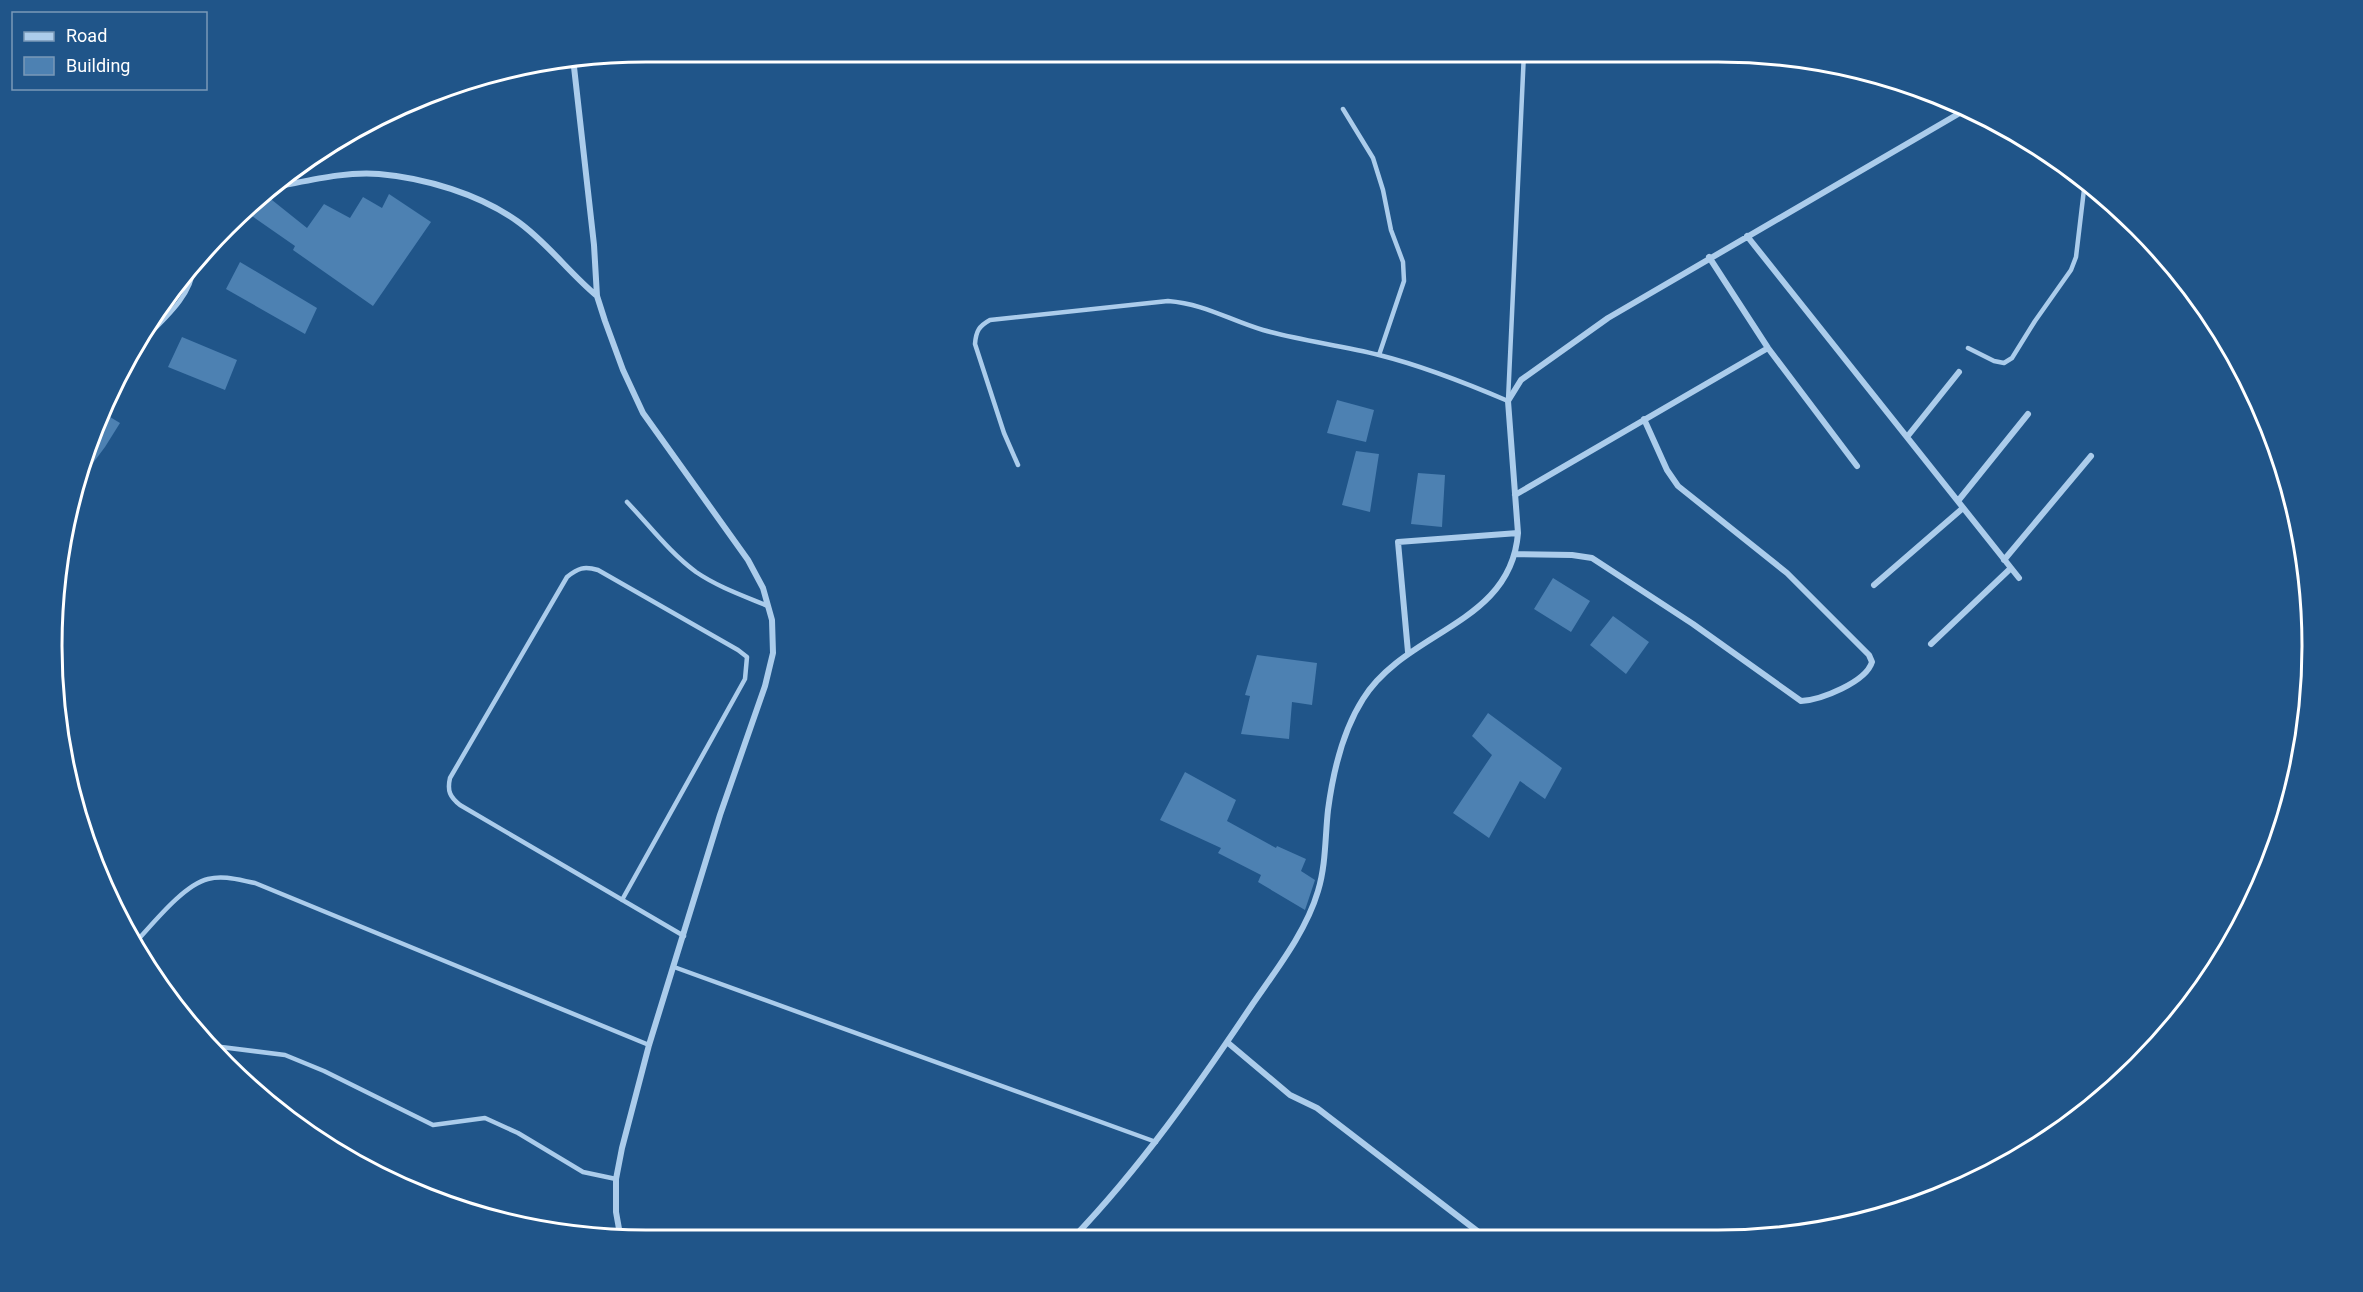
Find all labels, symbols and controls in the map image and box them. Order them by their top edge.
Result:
legend [12,12,207,90]
text: Road [66,25,107,46]
text: Building [66,55,130,76]

